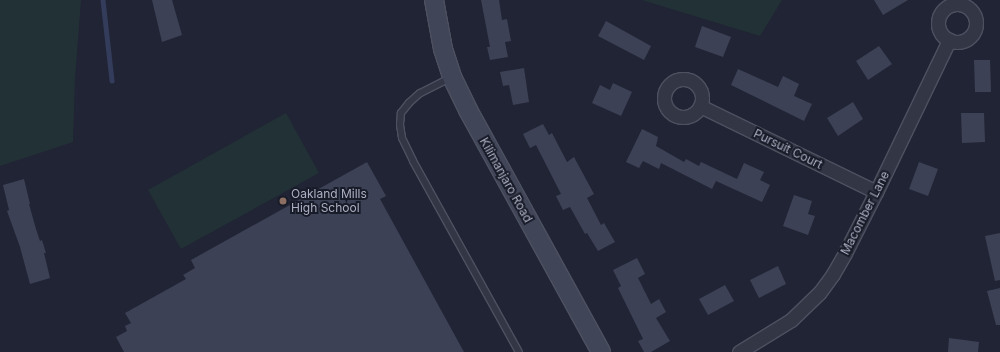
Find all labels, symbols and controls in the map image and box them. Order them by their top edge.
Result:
street label: Pursuit Court [751,126,825,172]
street label: Kilimanjaro Road [477,135,535,225]
street label: Macomber Lane [838,169,892,257]
place label: Oakland Mills High School [291,187,367,215]
marker: Oakland Mills High School [278,196,288,206]

